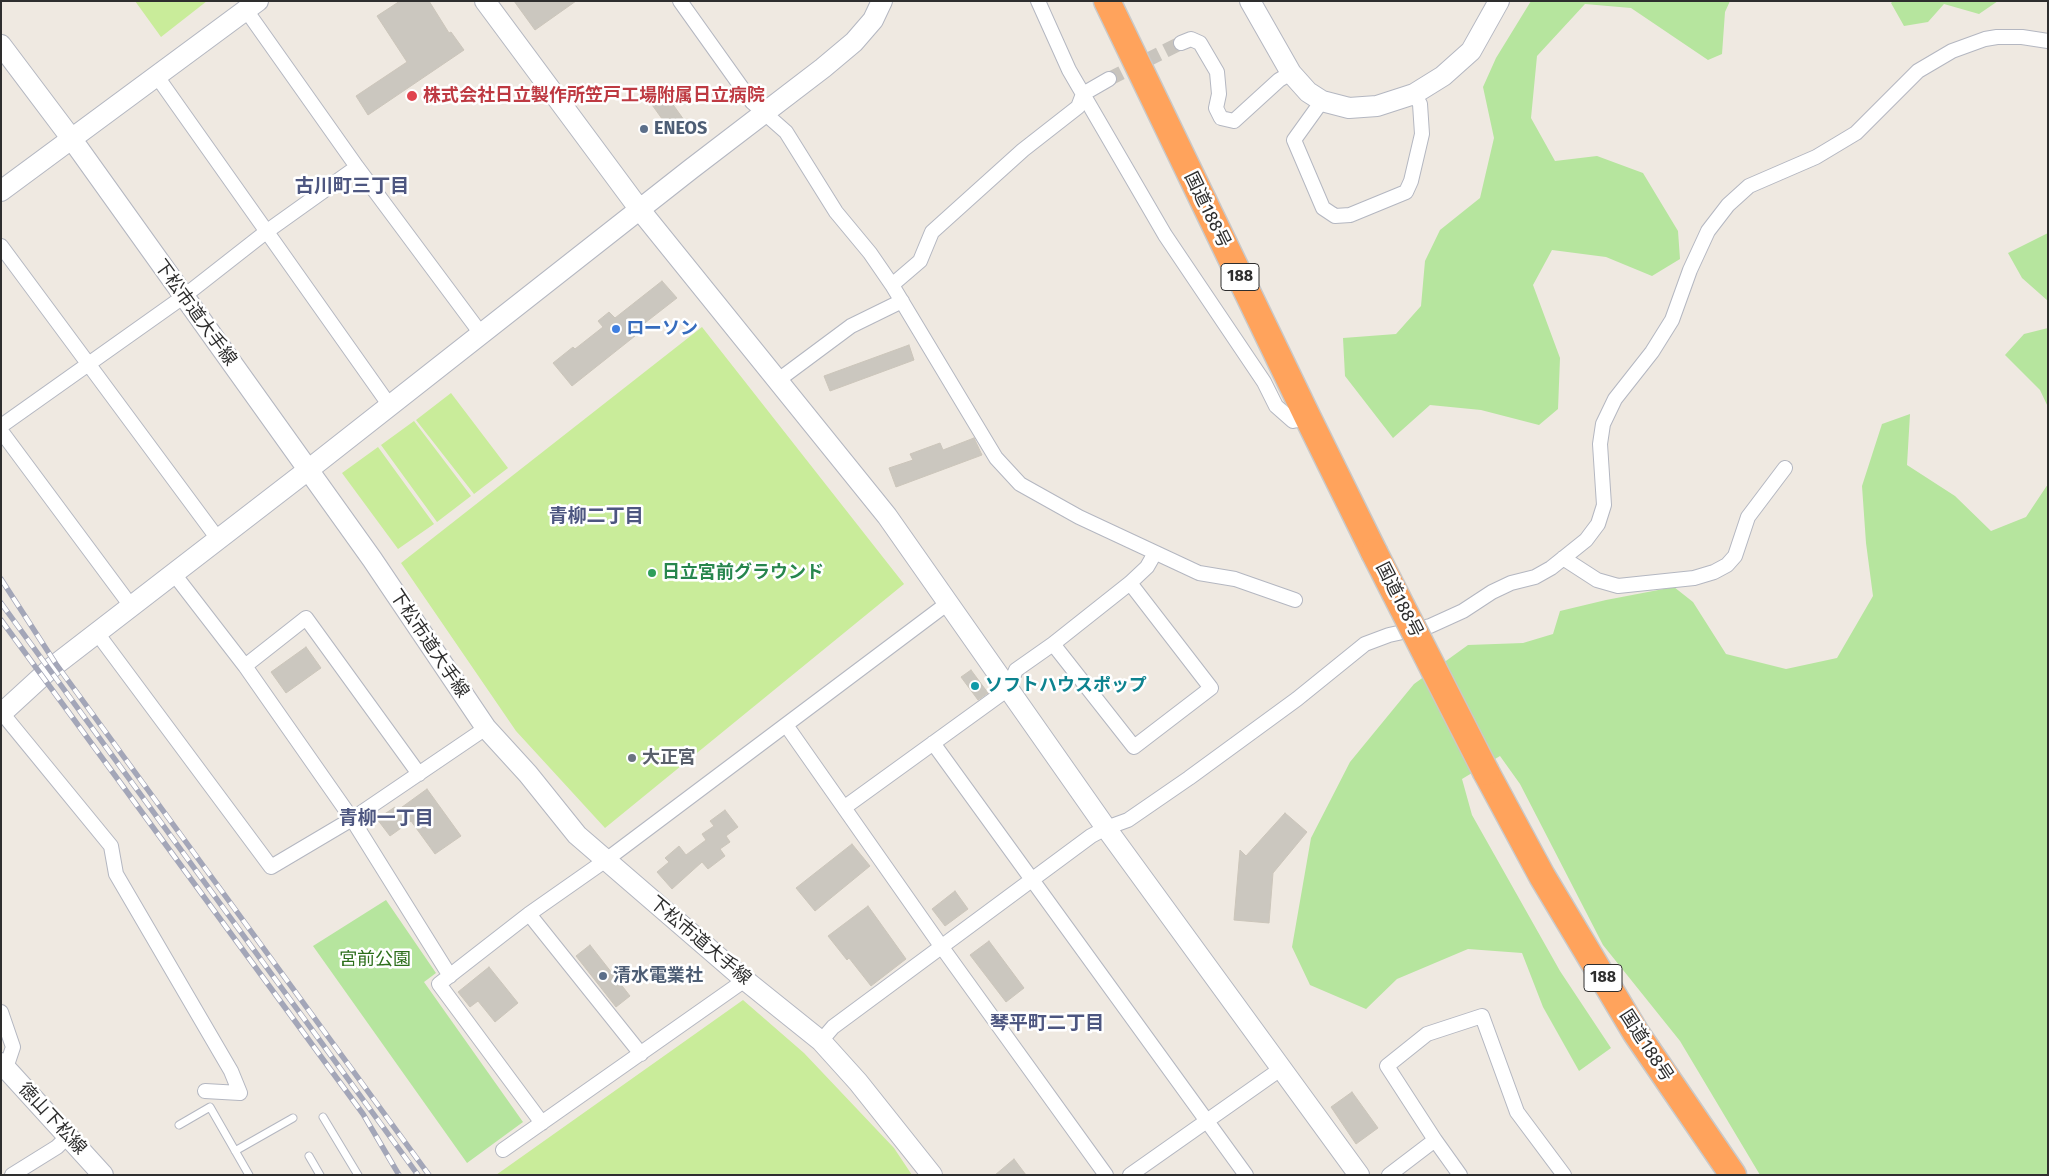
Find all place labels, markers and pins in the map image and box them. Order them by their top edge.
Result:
place label: 株式会社日立製作所笠戸工場附属日立病院 [423,85,765,107]
marker: 株式会社日立製作所笠戸工場附属日立病院 [405,89,419,103]
place label: ENEOS [654,118,707,140]
marker: ENEOS [638,123,650,135]
place label: ローソン [626,318,698,340]
marker: ローソン [610,323,622,335]
place label: 日立宮前グラウンド [662,562,824,584]
marker: 日立宮前グラウンド [646,567,658,579]
place label: ソフトハウスポップ [985,675,1147,697]
marker: ソフトハウスポップ [969,680,981,692]
place label: 大正宮 [642,747,696,769]
marker: 大正宮 [626,752,638,764]
place label: 清水電業社 [613,965,703,987]
marker: 清水電業社 [597,970,609,982]

